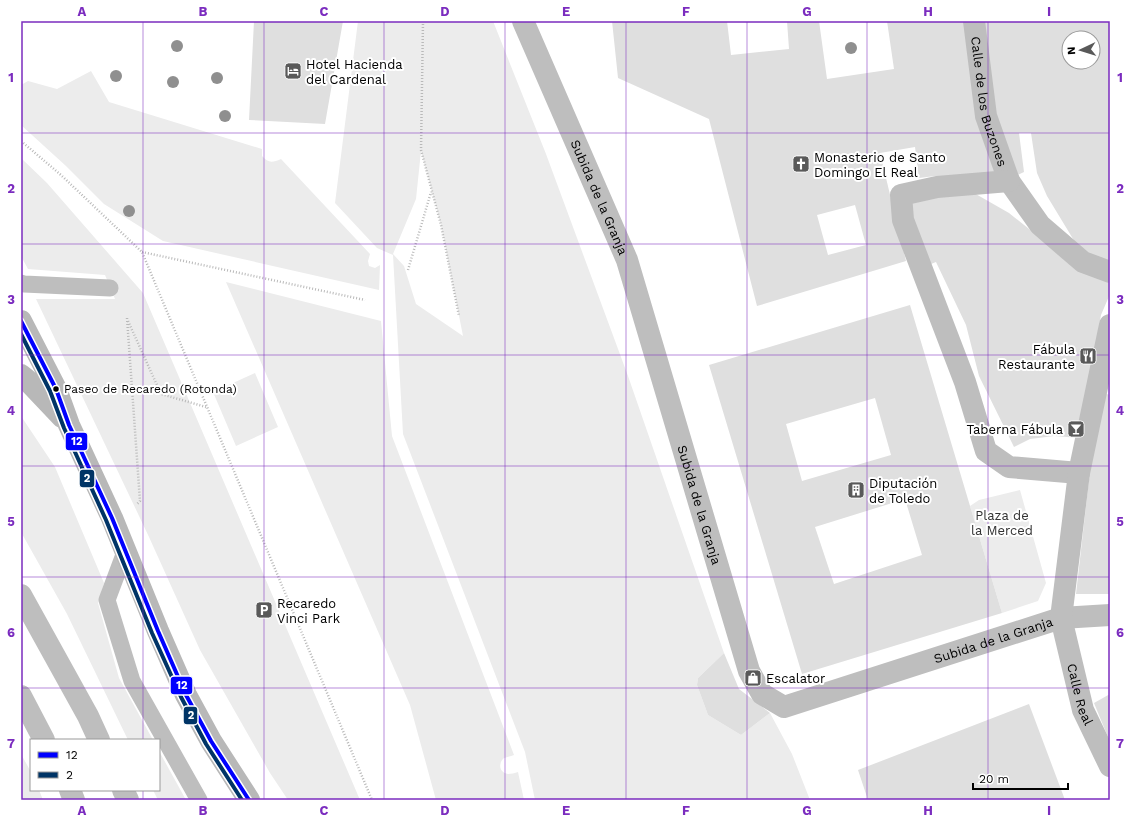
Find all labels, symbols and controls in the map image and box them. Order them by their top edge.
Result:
text: A [78,4,87,19]
text: B [199,4,208,19]
text: C [320,4,329,19]
text: D [440,4,450,19]
text: E [562,4,570,19]
text: F [682,4,690,19]
text: G [802,4,812,19]
text: H [923,4,933,19]
text: I [1047,4,1051,19]
north arrow [1061,30,1101,70]
street label: Calle de los Buzones [968,35,1011,168]
text: N [1065,46,1078,55]
place label: Hotel Hacienda del Cardenal [306,57,403,87]
hotel icon: Hotel Hacienda del Cardenal [283,61,303,81]
text: 1 [8,70,14,85]
text: 1 [1117,70,1123,85]
street label: Subida de la Granja [568,137,631,257]
place label: Monasterio de Santo Domingo El Real [814,150,946,180]
church icon: Monasterio de Santo Domingo El Real [791,154,811,174]
text: 2 [7,181,15,196]
text: 2 [1116,181,1124,196]
text: 3 [7,292,15,307]
text: 3 [1116,292,1124,307]
place label: Fábula Restaurante [998,342,1076,372]
restaurant icon: Fábula Restaurante [1078,346,1098,366]
place label: Paseo de Recaredo (Rotonda) [64,382,237,396]
marker: Paseo de Recaredo (Rotonda) [51,384,61,394]
text: 4 [7,403,16,418]
text: 4 [1116,403,1125,418]
bar icon: Taberna Fábula [1066,419,1086,439]
place label: Taberna Fábula [966,422,1064,437]
line badge: 12 [65,432,88,451]
text: 12 [71,435,83,448]
street label: Subida de la Granja [675,443,725,567]
line badge: 2 [79,469,95,488]
text: 2 [84,472,91,485]
place label: Diputación de Toledo [869,476,937,506]
building icon: Diputación de Toledo [846,480,866,500]
park label: Plaza de la Merced [971,508,1033,538]
text: 5 [7,514,15,529]
text: 5 [1116,514,1124,529]
place label: Recaredo Vinci Park [277,596,341,626]
parking icon: Recaredo Vinci Park [254,600,274,620]
street label: Subida de la Granja [932,614,1055,666]
text: 6 [7,625,15,640]
text: 6 [1116,625,1124,640]
street label: Calle Real [1065,662,1097,728]
shop icon: Escalator [743,668,763,688]
place label: Escalator [766,671,825,686]
line badge: 12 [170,676,193,695]
text: 12 [176,679,188,692]
line badge: 2 [183,706,198,725]
text: 2 [188,709,195,722]
text: 7 [7,736,15,751]
text: 7 [1116,736,1124,751]
legend [30,739,160,791]
text: 12 [66,748,78,762]
scale bar [973,765,1068,791]
text: 2 [66,768,73,782]
text: 20 m [979,772,1009,786]
text: A [78,803,87,818]
text: B [199,803,208,818]
text: C [320,803,329,818]
text: D [440,803,450,818]
text: E [562,803,570,818]
text: F [682,803,690,818]
text: G [802,803,812,818]
text: H [923,803,933,818]
text: I [1047,803,1051,818]

